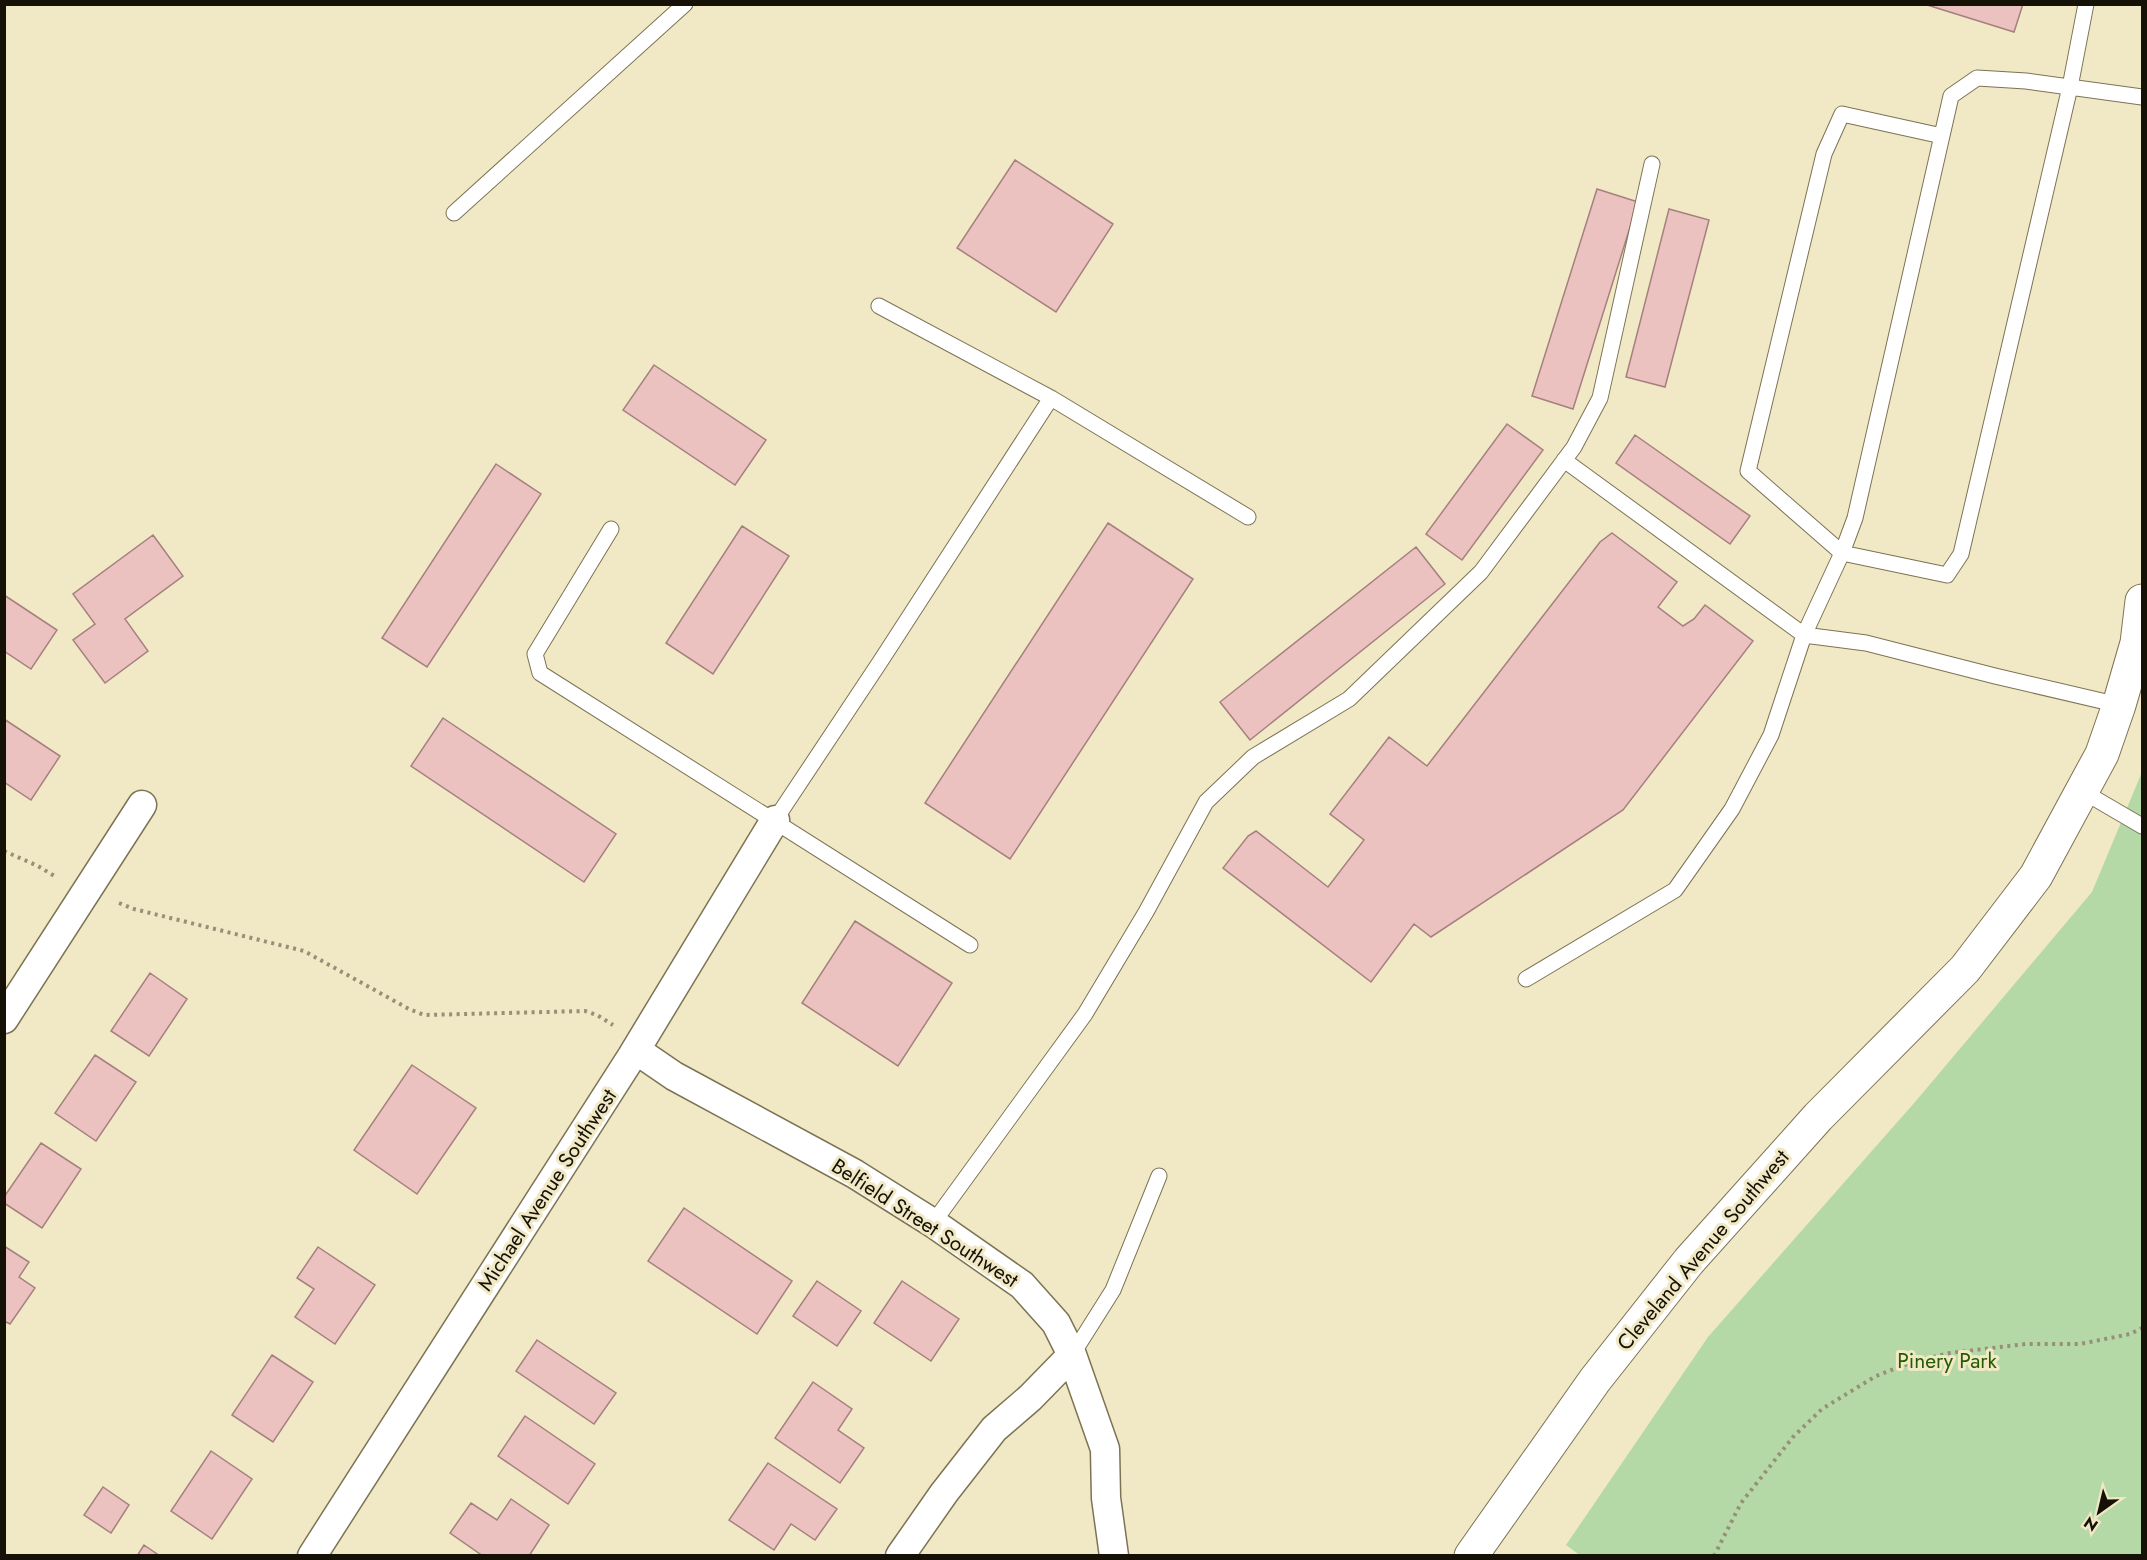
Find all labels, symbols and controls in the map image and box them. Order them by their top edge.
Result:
street label: Michael Avenue Southwest [470,1083,624,1297]
street label: Cleveland Avenue Southwest [1610,1143,1796,1357]
street label: Belfield Street Southwest [826,1151,1024,1295]
park label: Pinery Park [1897,1346,1998,1376]
north arrow [2069,1482,2129,1542]
text: N [2079,1511,2103,1537]

